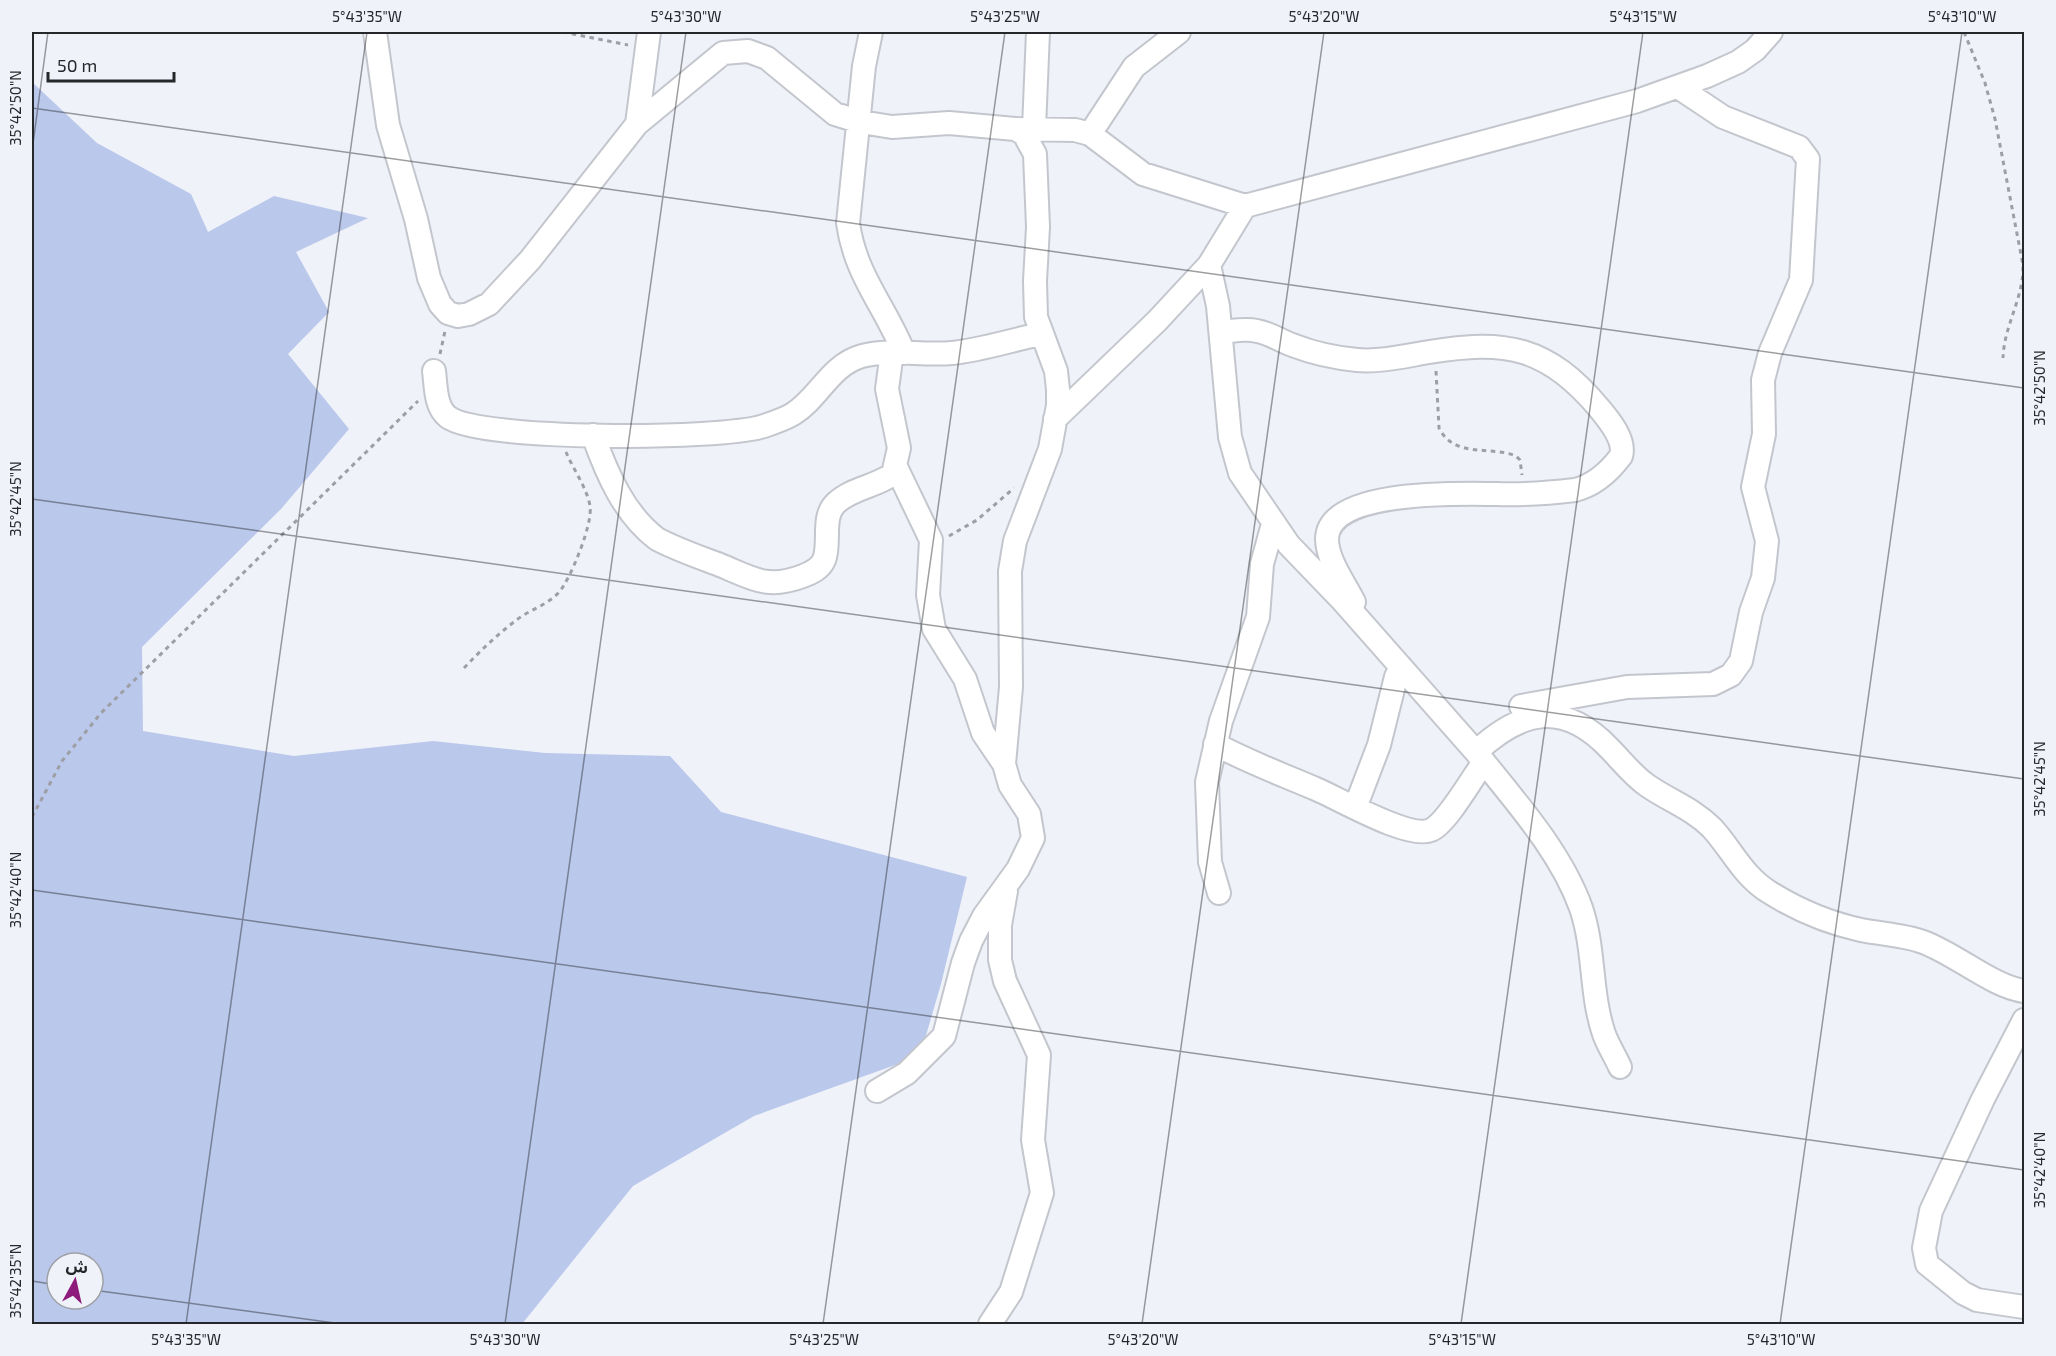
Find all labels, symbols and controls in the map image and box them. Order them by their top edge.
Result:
text: 5°43'35"W [332,7,402,25]
text: 5°43'30"W [650,7,722,25]
text: 5°43'25"W [970,7,1040,25]
text: 5°43'20"W [1288,7,1360,25]
text: 5°43'15"W [1609,7,1677,25]
text: 5°43'10"W [1928,7,1996,25]
scale bar [48,45,174,83]
text: 50 m [57,54,97,76]
text: 35°42'50"N [6,70,24,146]
text: 35°42'50"N [2030,350,2048,426]
text: 35°42'45"N [6,461,24,537]
text: 35°42'45"N [2030,741,2048,817]
text: 35°42'40"N [6,852,24,928]
text: 35°42'40"N [2030,1132,2048,1208]
text: 35°42'35"N [6,1244,24,1318]
north arrow [45,1251,105,1311]
text: ش [65,1255,89,1278]
text: 5°43'35"W [151,1330,221,1348]
text: 5°43'30"W [469,1330,541,1348]
text: 5°43'25"W [789,1330,859,1348]
text: 5°43'20"W [1107,1330,1179,1348]
text: 5°43'15"W [1428,1330,1496,1348]
text: 5°43'10"W [1747,1330,1815,1348]

